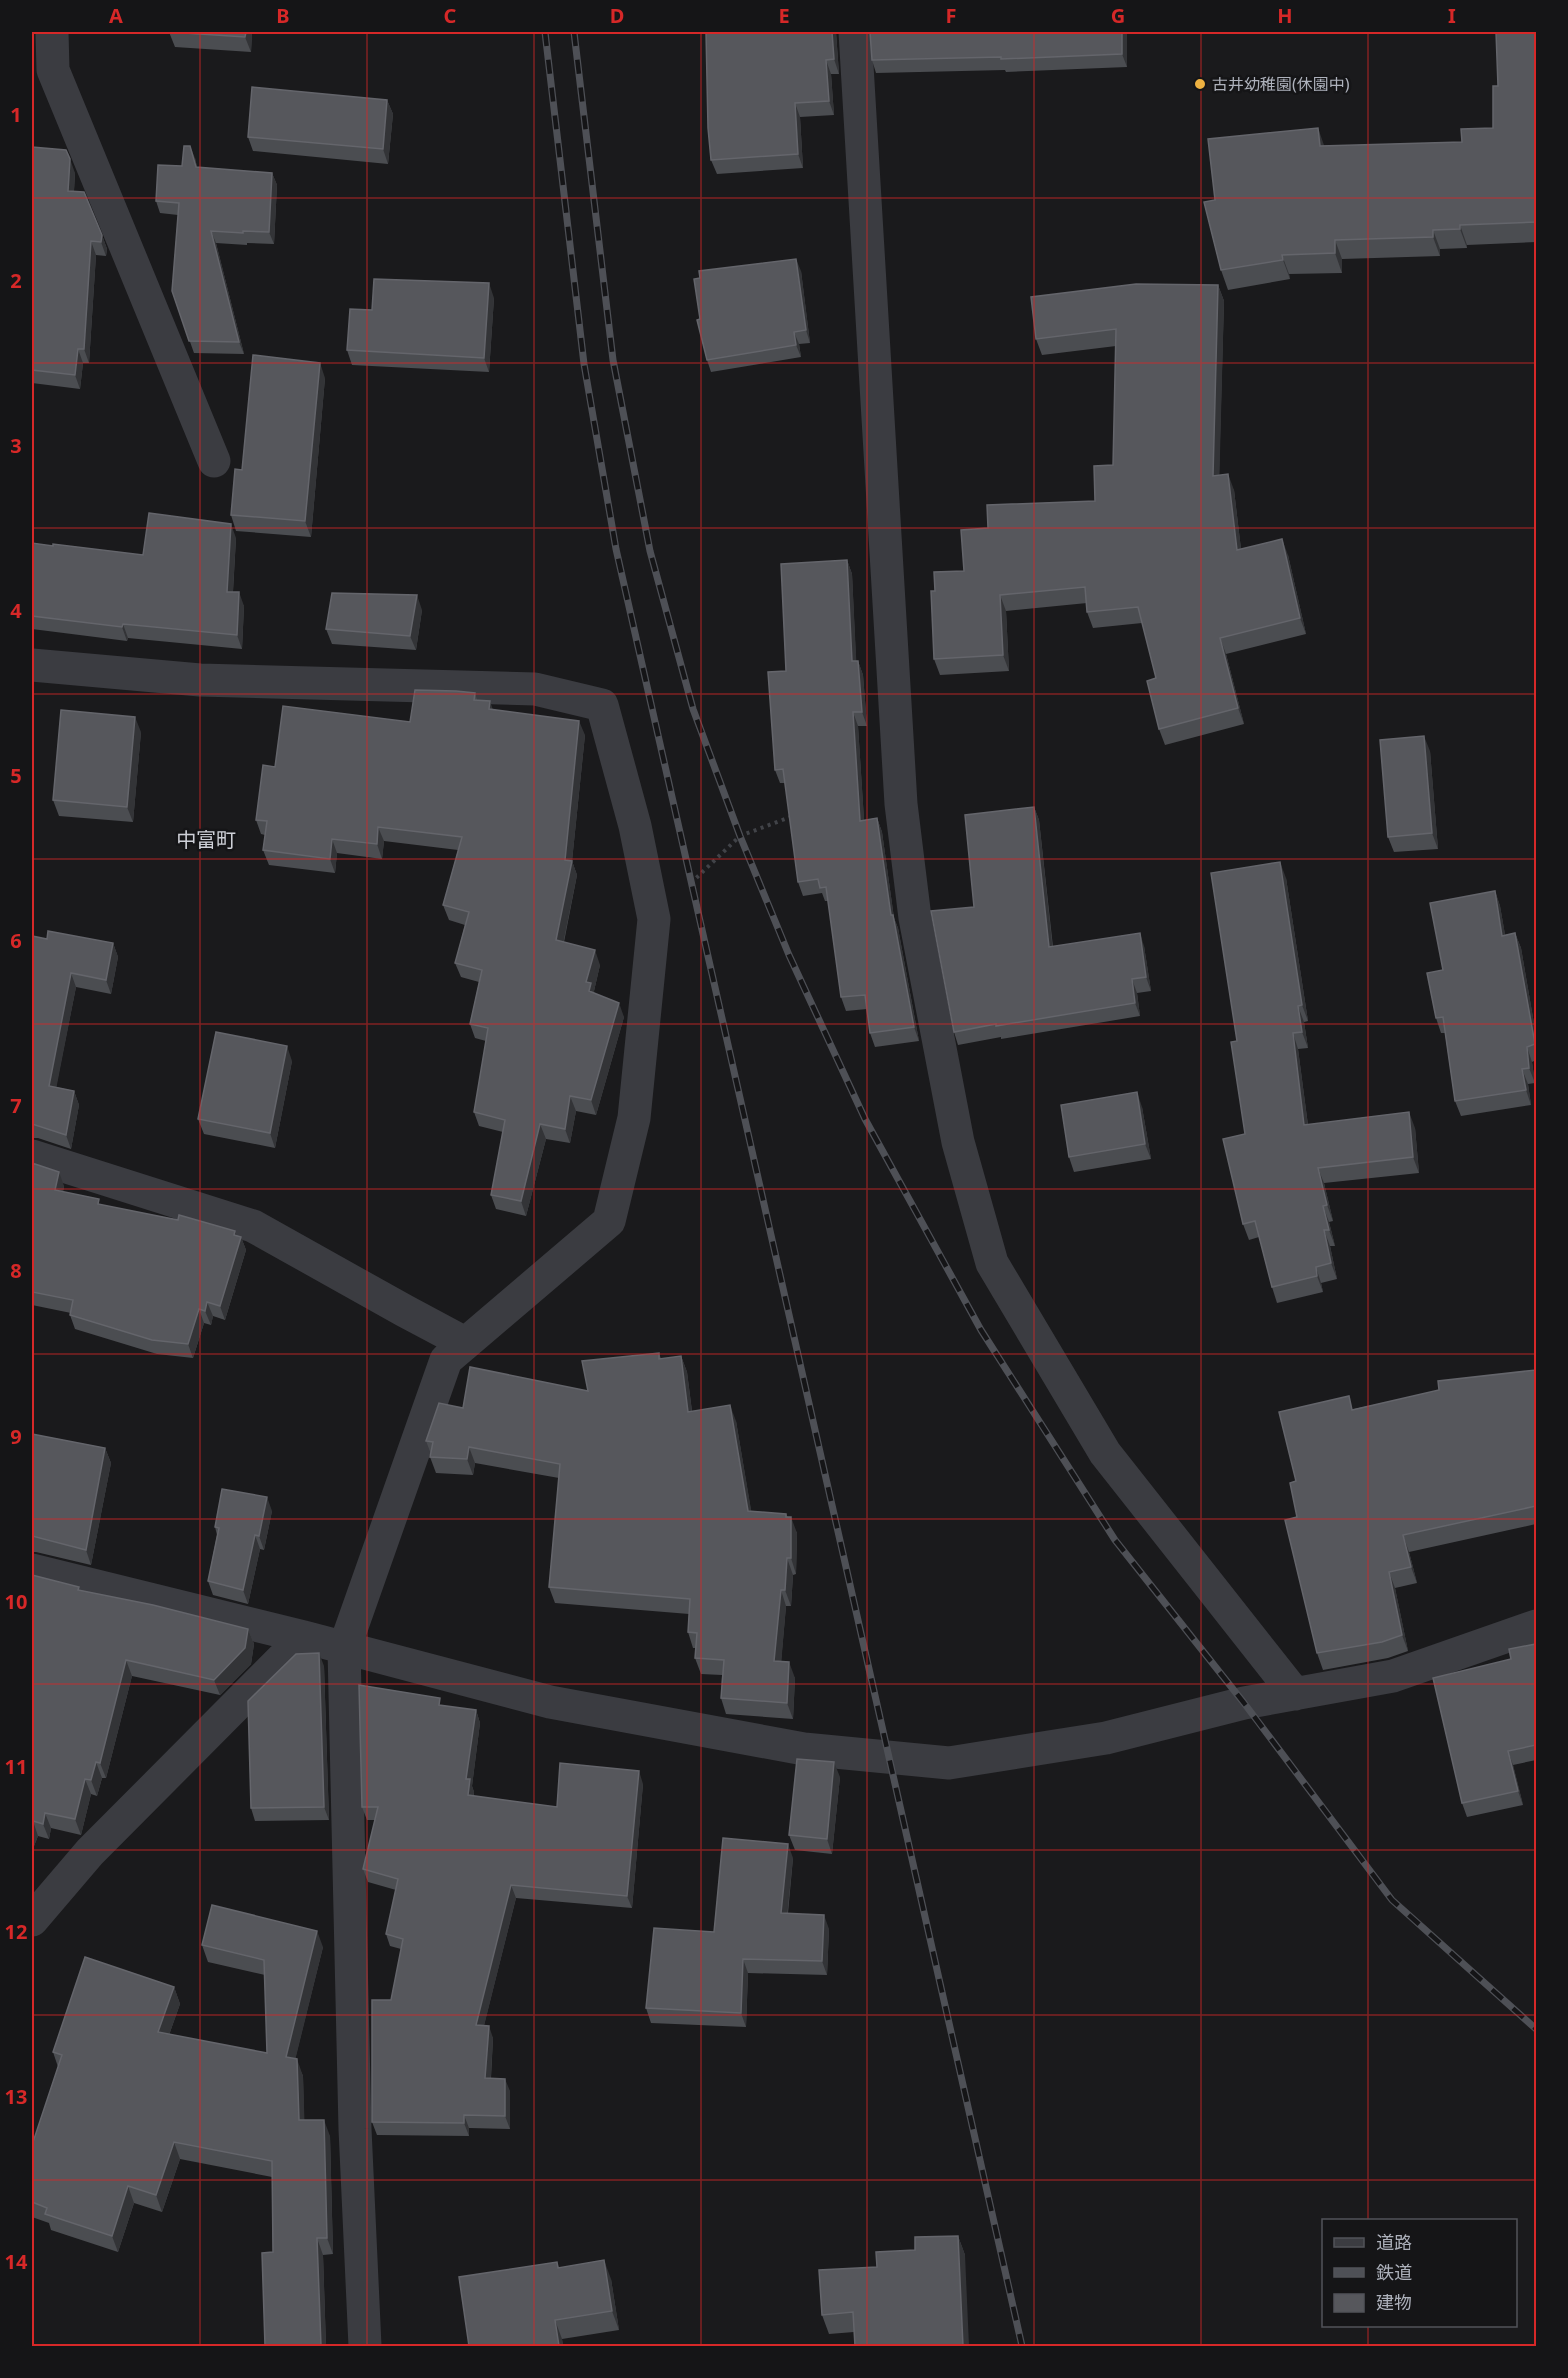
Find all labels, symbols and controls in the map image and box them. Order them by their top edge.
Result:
text: A [109,2,123,29]
text: B [276,2,290,29]
text: C [444,2,457,29]
text: D [610,2,624,29]
text: E [778,2,790,29]
text: F [946,2,956,29]
text: G [1111,2,1125,29]
text: H [1277,2,1293,29]
text: I [1448,2,1456,29]
place label: 古井幼稚園(休園中) [1212,73,1350,95]
marker: 古井幼稚園(休園中) [1193,77,1207,91]
text: 1 [10,101,22,128]
text: 2 [10,267,22,294]
text: 3 [10,432,22,459]
text: 4 [10,597,22,624]
text: 5 [10,762,22,789]
district label: 中富町 [176,826,236,853]
text: 6 [10,927,22,954]
text: 7 [10,1092,22,1119]
text: 8 [10,1257,22,1284]
text: 9 [10,1423,22,1450]
text: 10 [5,1588,27,1615]
text: 11 [5,1753,27,1780]
text: 12 [5,1918,27,1945]
text: 13 [5,2083,27,2110]
legend [1322,2219,1517,2327]
text: 道路 [1376,2230,1412,2254]
text: 14 [5,2248,28,2275]
text: 鉄道 [1376,2260,1412,2284]
text: 建物 [1376,2290,1412,2314]

